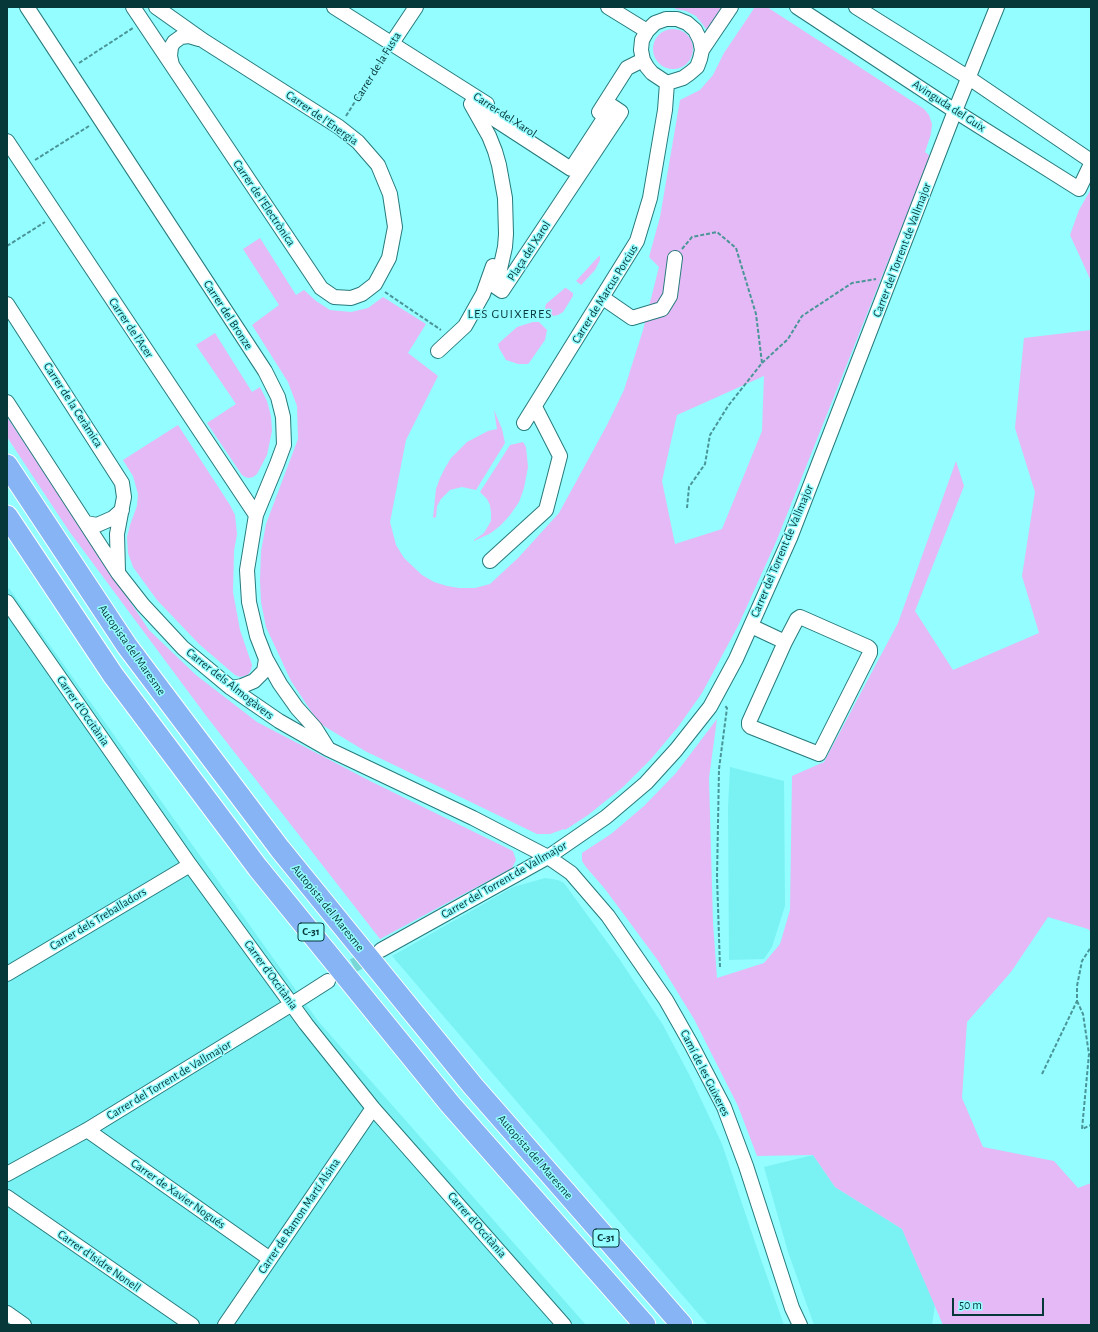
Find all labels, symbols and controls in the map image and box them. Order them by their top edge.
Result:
street label: Carrer de la Fusta [350,29,404,105]
street label: Avinguda del Guix [910,77,988,135]
street label: Carrer de l'Energia [283,88,361,148]
street label: Carrer del Xarol [471,89,539,141]
street label: Carrer de l'Electrònica [230,157,298,249]
street label: Carrer del Torrent de Vallmajor [870,181,934,319]
street label: Plaça del Xarol [504,218,554,284]
street label: Carrer de Marcus Porcius [569,242,641,346]
street label: Carrer del Bronze [200,278,256,352]
street label: Carrer de l'Acer [106,295,156,361]
district label: LES GUIXERES [468,306,552,322]
street label: Carrer de la Ceràmica [40,360,106,450]
street label: Carrer del Torrent de Vallmajor [747,482,817,620]
street label: Autopista del Maresme [95,602,169,698]
street label: Carrer dels Almogàvers [183,645,277,723]
street label: Carrer d'Occitània [53,673,113,749]
street label: Carrer del Torrent de Vallmajor [439,838,569,922]
street label: Autopista del Maresme [289,862,367,954]
street label: Carrer dels Treballadors [47,885,149,953]
road number: C-31 [298,923,324,941]
street label: Carrer d'Occitània [241,937,301,1013]
street label: Camí de les Guixeres [677,1027,733,1119]
street label: Carrer del Torrent de Vallmajor [104,1037,234,1123]
street label: Autopista del Maresme [494,1112,576,1202]
street label: Carrer de Ramon Martí Alsina [255,1155,343,1277]
street label: Carrer de Xavier Nogués [128,1156,228,1232]
street label: Carrer d'Occitània [445,1189,509,1261]
street label: Carrer d'Isidre Nonell [55,1227,143,1295]
road number: C-31 [593,1229,619,1247]
scale bar [954,1290,1046,1316]
text: 50 m [959,1299,982,1311]

